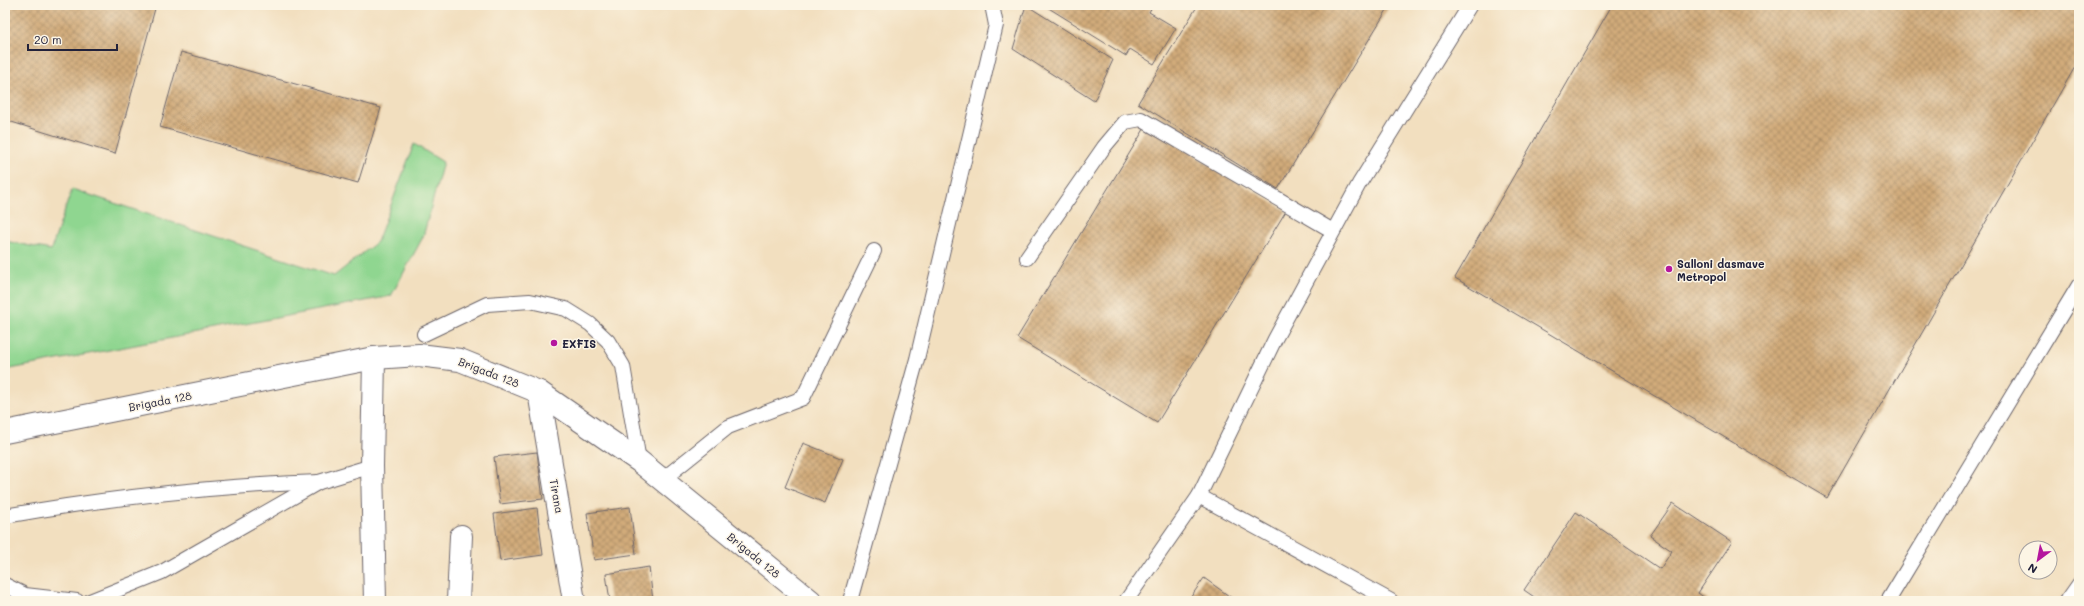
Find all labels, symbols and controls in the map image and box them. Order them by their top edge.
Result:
scale bar [28,26,117,52]
text: 20 m [34,31,62,47]
place label: Salloni dasmave Metropol [1677,256,1765,284]
marker: Salloni dasmave Metropol [1664,264,1674,274]
place label: EXFIS [562,336,596,351]
marker: EXFIS [549,338,559,348]
street label: Brigada 128 [456,354,522,391]
street label: Brigada 128 [127,387,193,414]
street label: Tirana [547,478,567,515]
street label: Brigada 128 [724,529,784,581]
north arrow [2018,540,2058,580]
text: N [2025,560,2040,577]

